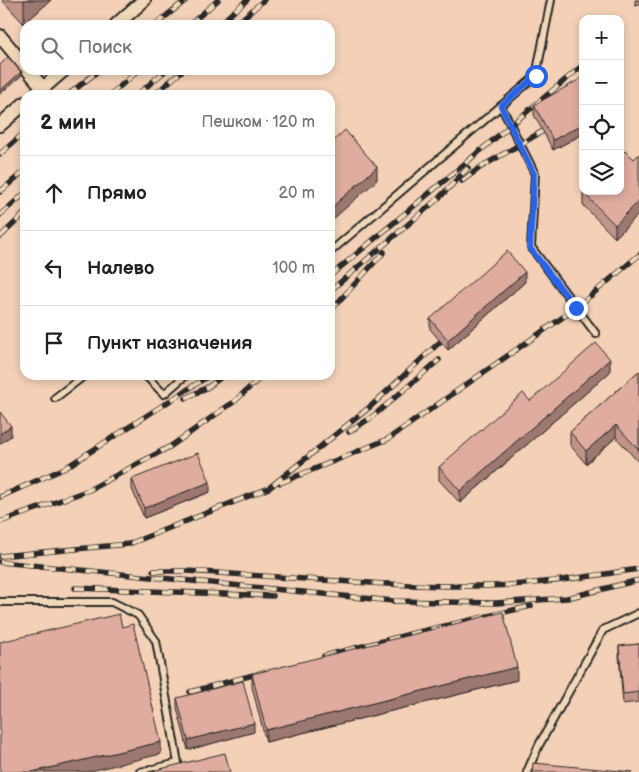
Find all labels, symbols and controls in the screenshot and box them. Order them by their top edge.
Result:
map controls [579,15,624,195]
button: + [579,15,624,60]
search box [20,20,335,75]
icon: search [38,34,66,62]
text: Поиск [78,36,132,59]
button: − [579,60,624,105]
route start [525,65,548,88]
button: locate [579,105,624,150]
text: 2 мин [40,110,96,135]
text: Пешком · 120 m [202,113,315,132]
button: layers [579,150,624,195]
icon: ahead [40,179,68,207]
text: Прямо [87,182,147,205]
text: 20 m [279,184,315,203]
icon: left [40,254,68,282]
text: Налево [87,257,154,280]
text: 100 m [272,259,315,278]
route end [565,297,588,320]
icon: arrive [40,329,68,357]
text: Пункт назначения [87,332,252,355]

